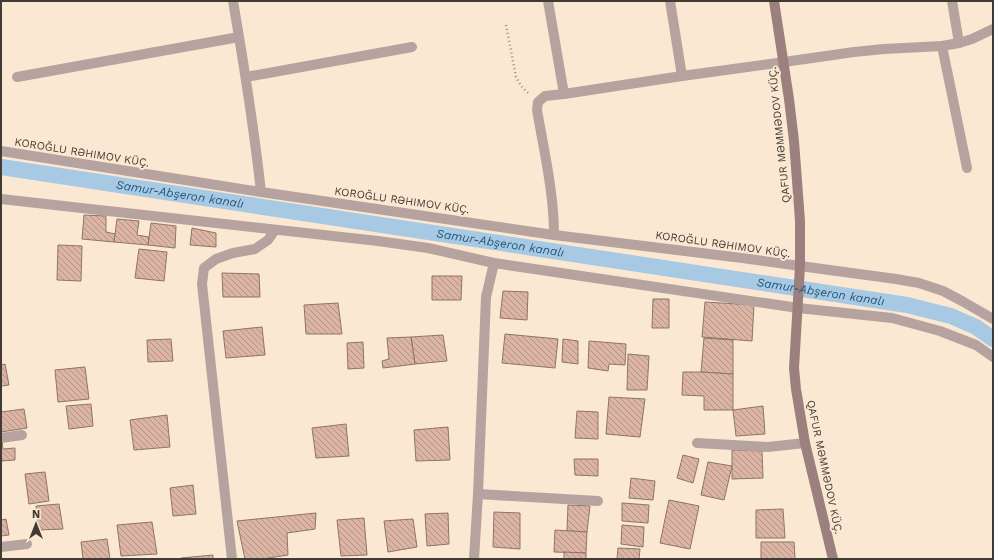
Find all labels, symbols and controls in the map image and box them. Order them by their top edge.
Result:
street label: QAFUR MƏMMƏDOV KÜÇ. [765,66,793,204]
street label: KOROĞLU RƏHIMOV KÜÇ. [14,134,150,170]
water label: Samur-Abşeron kanalı [115,178,245,211]
street label: KOROĞLU RƏHIMOV KÜÇ. [334,184,471,216]
water label: Samur-Abşeron kanalı [435,226,565,260]
street label: KOROĞLU RƏHIMOV KÜÇ. [655,228,792,260]
water label: Samur-Abşeron kanalı [756,275,885,308]
street label: QAFUR MƏMMƏDOV KÜÇ. [804,399,846,535]
north arrow [16,504,56,544]
text: N [32,508,40,521]

